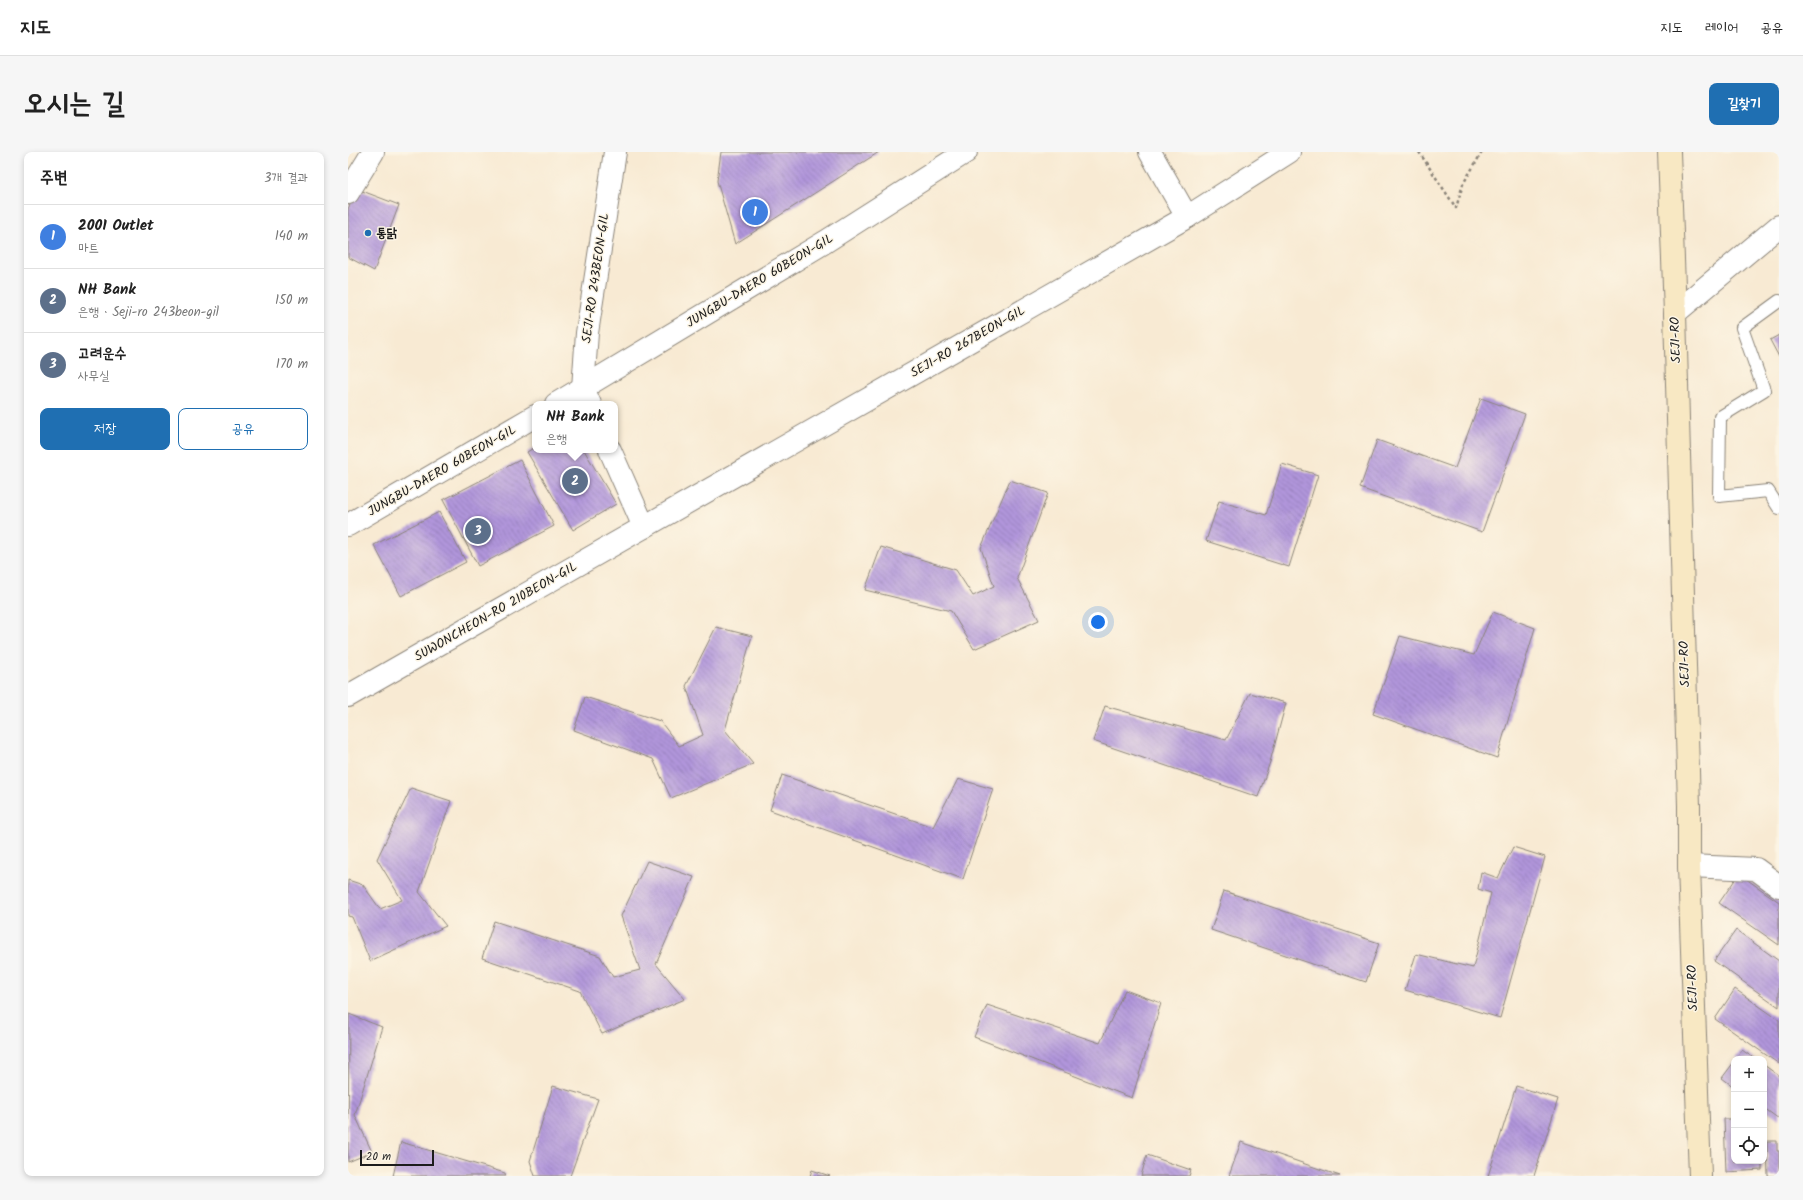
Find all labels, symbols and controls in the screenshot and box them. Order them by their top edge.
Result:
text: 지도 [20,13,51,43]
text: 지도 [1660,17,1683,39]
text: 레이어 [1705,17,1738,39]
text: 공유 [1760,17,1783,39]
text: 오시는 길 [24,82,125,127]
button: 길찾기 [1709,83,1779,125]
text: 주변 [40,165,67,192]
text: 3개 결과 [264,168,308,189]
pin: 1 [742,197,768,227]
street label: SEJI-RO 243BEON-GIL [576,212,616,344]
text: 2001 Outlet [78,214,154,238]
place label: 통닭 [376,223,397,244]
text: 1 [51,226,55,247]
text: 140 m [275,226,308,247]
marker: 통닭 [363,228,373,238]
street label: JUNGBU-DAERO 60BEON-GIL [682,229,838,333]
text: 마트 [78,238,99,259]
text: NH Bank [78,278,136,302]
text: 2 [49,290,57,311]
text: 150 m [275,290,308,311]
street label: SEJI-RO 267BEON-GIL [907,300,1029,384]
text: 은행 · Seji-ro 243beon-gil [78,302,219,323]
street label: SEJI-RO [1665,317,1687,363]
text: 고려운수 [78,342,126,366]
text: 3 [49,354,57,375]
text: 170 m [276,354,308,375]
text: 사무실 [78,366,109,387]
popup [532,401,618,453]
text: NH Bank [546,405,604,429]
button: 저장 [40,408,170,450]
button: 공유 [178,408,308,450]
street label: JUNGBU-DAERO 60BEON-GIL [364,420,520,522]
text: 은행 [546,429,567,450]
pin: 2 [562,466,588,496]
pin: 3 [465,516,491,546]
street label: SUWONCHEON-RO 210BEON-GIL [411,557,581,667]
your location [1088,612,1108,632]
street label: SEJI-RO [1674,641,1696,687]
street label: SEJI-RO [1682,965,1704,1011]
map controls [1731,1056,1767,1164]
button: + [1731,1056,1767,1092]
button: − [1731,1092,1767,1128]
button: locate [1731,1128,1767,1164]
scale bar [360,1148,434,1167]
text: 20 m [366,1148,391,1166]

